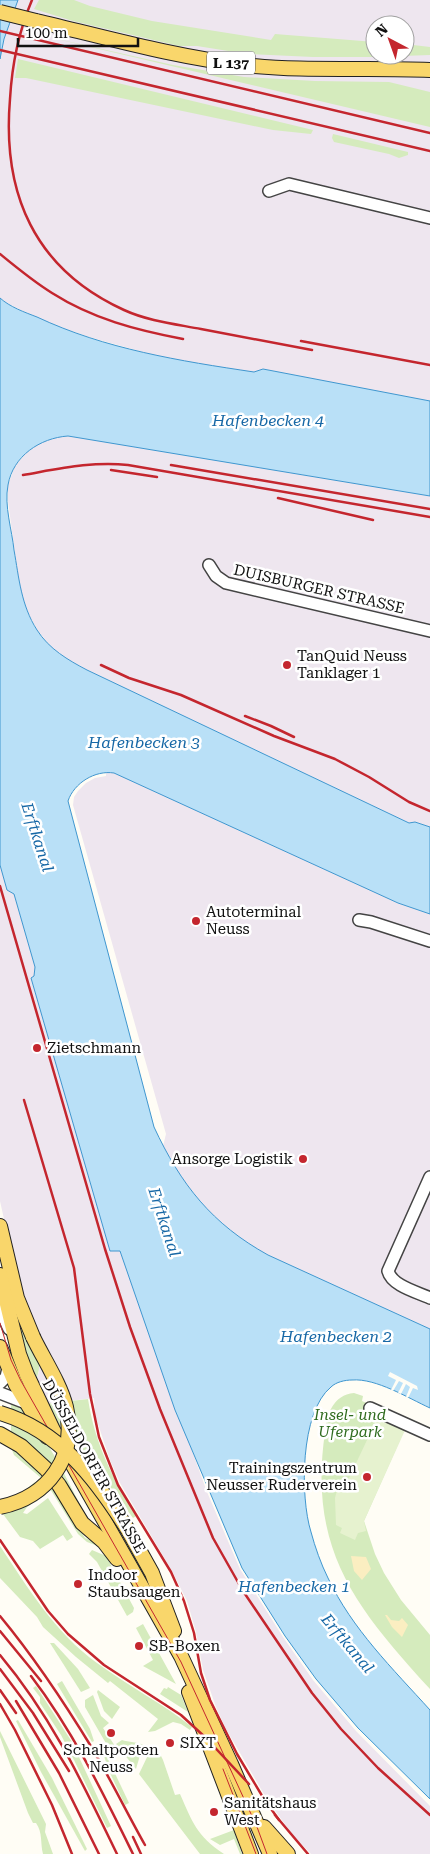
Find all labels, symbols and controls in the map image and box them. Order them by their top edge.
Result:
scale bar [18,15,138,47]
north arrow [365,15,415,65]
text: N [372,20,391,40]
text: 100 m [25,24,68,42]
road number: L 137 [207,52,255,74]
water label: Hafenbecken 4 [211,411,324,430]
street label: DUISBURGER STRASSE [232,561,406,617]
place label: TanQuid Neuss Tanklager 1 [297,647,407,682]
marker: TanQuid Neuss Tanklager 1 [281,659,293,671]
water label: Hafenbecken 3 [87,733,200,752]
water label: Erftkanal [17,799,58,874]
place label: Autoterminal Neuss [206,903,301,938]
marker: Autoterminal Neuss [190,915,202,927]
place label: Zietschmann [47,1039,142,1057]
marker: Zietschmann [31,1042,43,1054]
place label: Ansorge Logistik [172,1150,293,1168]
marker: Ansorge Logistik [297,1153,309,1165]
water label: Erftkanal [144,1184,185,1259]
water label: Hafenbecken 2 [279,1327,392,1346]
street label: DÜSSELDORFER STRASSE [39,1376,149,1556]
park label: Insel- und Uferpark [313,1406,386,1441]
place label: Trainingszentrum Neusser Ruderverein [206,1459,357,1494]
marker: Trainingszentrum Neusser Ruderverein [361,1471,373,1483]
place label: Indoor Staubsaugen [88,1566,181,1601]
water label: Hafenbecken 1 [237,1577,350,1596]
marker: Indoor Staubsaugen [72,1578,84,1590]
water label: Erftkanal [317,1609,378,1677]
place label: SB-Boxen [149,1637,221,1655]
marker: SB-Boxen [133,1640,145,1652]
marker: Schaltposten Neuss [105,1727,117,1739]
place label: SIXT [180,1734,216,1752]
marker: SIXT [164,1737,176,1749]
place label: Schaltposten Neuss [63,1741,159,1776]
place label: Sanitätshaus West [224,1794,316,1829]
marker: Sanitätshaus West [208,1806,220,1818]

